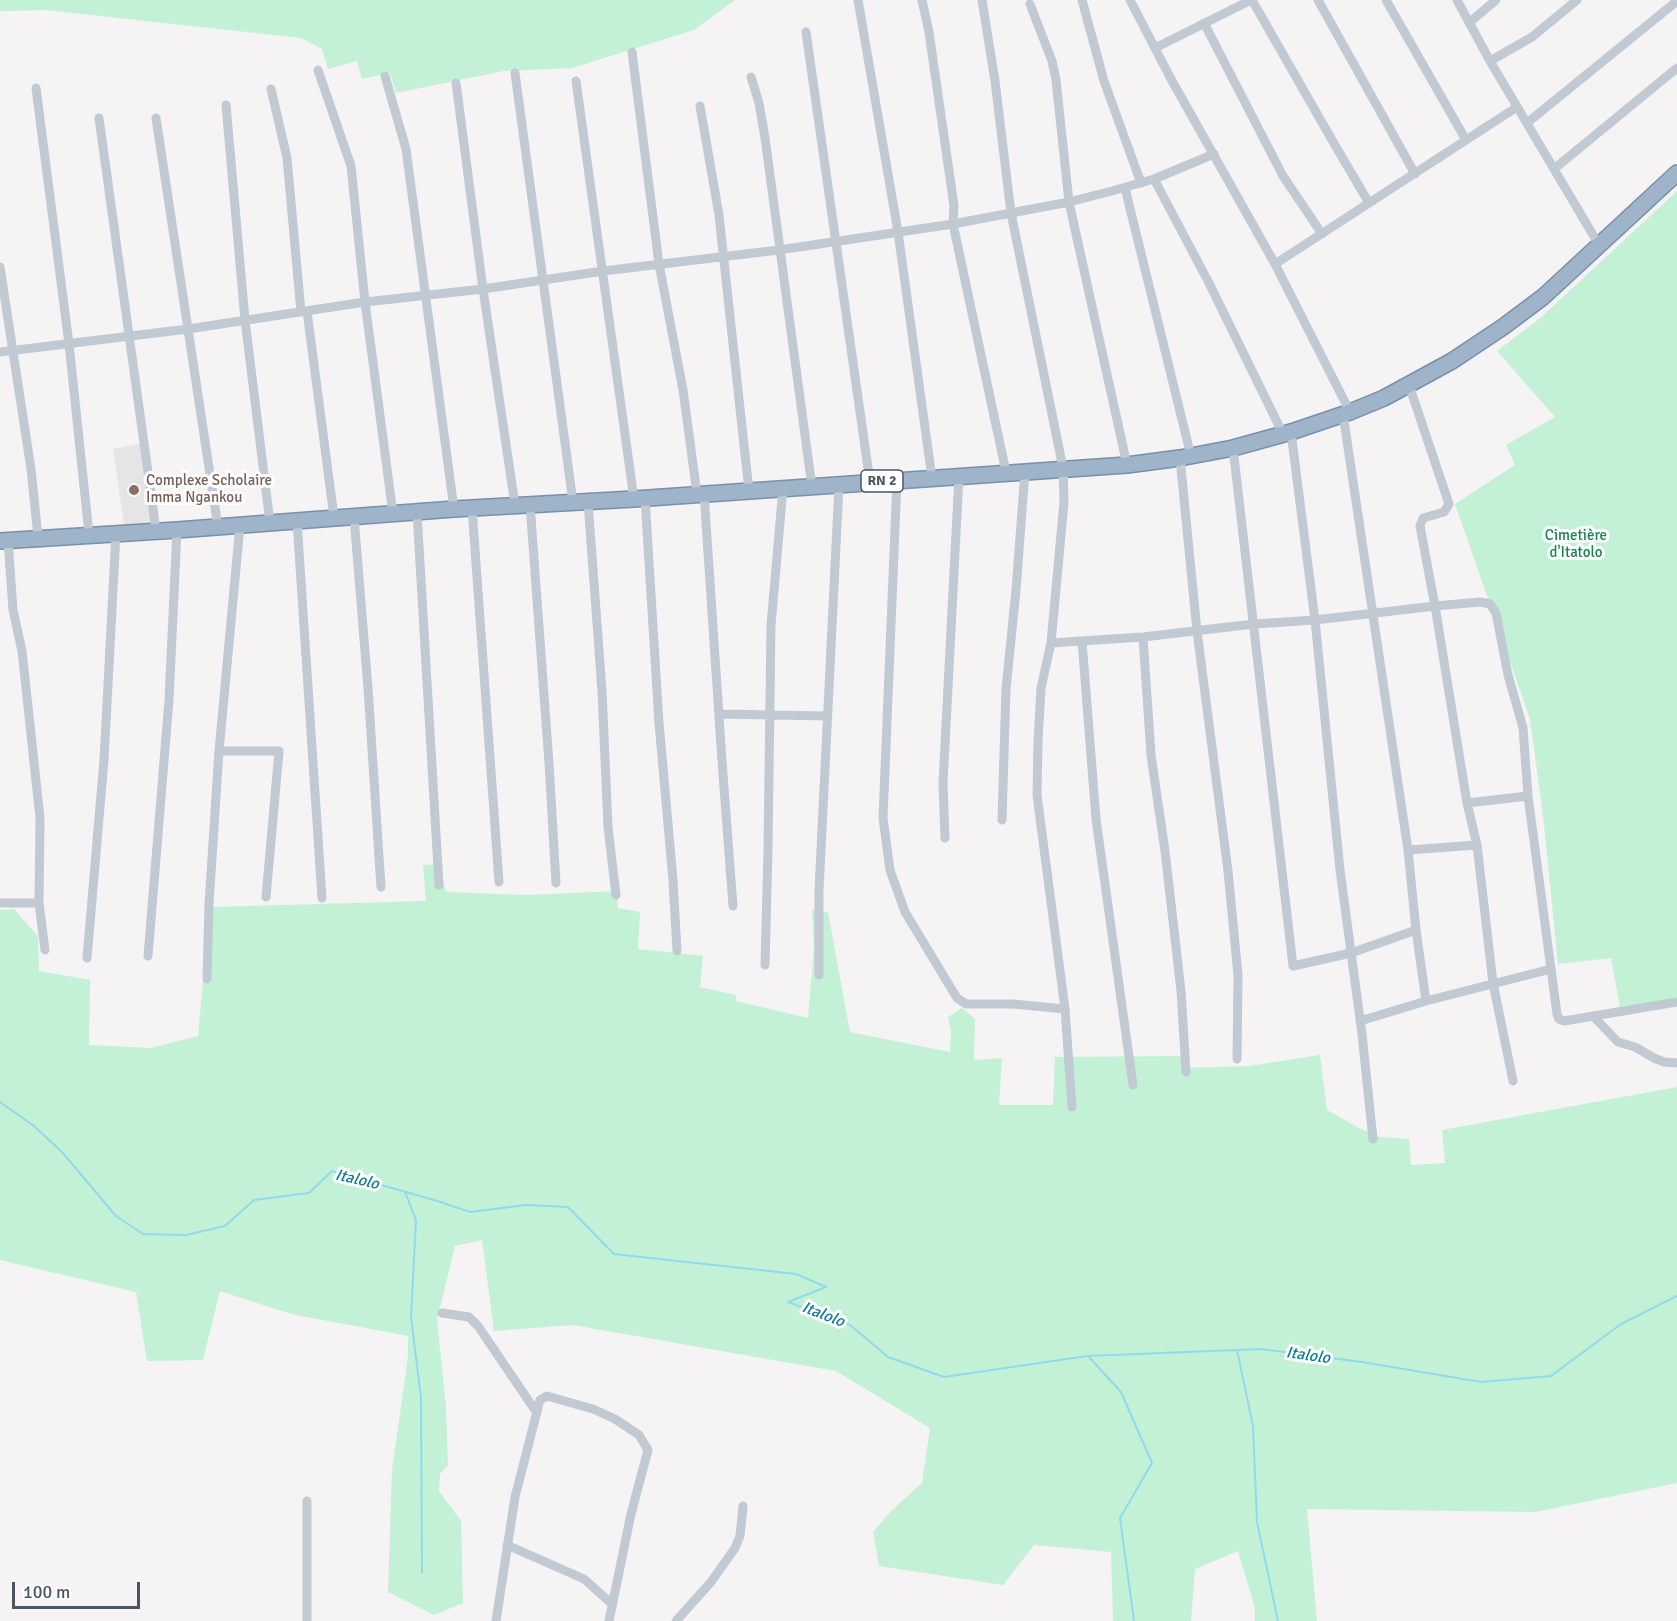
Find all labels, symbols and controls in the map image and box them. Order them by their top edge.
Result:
road number: RN 2 [861,470,903,492]
place label: Complexe Scholaire Imma Ngankou [146,472,272,507]
marker: Complexe Scholaire Imma Ngankou [127,483,141,497]
park label: Cimetière d'Itatolo [1545,527,1607,562]
water label: Italolo [333,1166,381,1194]
water label: Italolo [799,1298,847,1332]
water label: Italolo [1285,1343,1331,1369]
scale bar [15,1570,142,1608]
text: 100 m [23,1581,70,1603]

